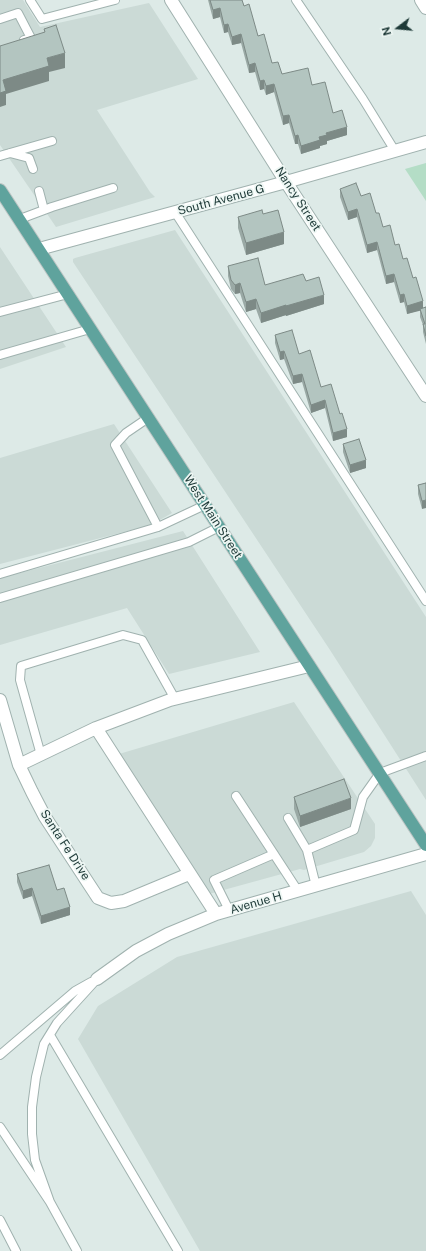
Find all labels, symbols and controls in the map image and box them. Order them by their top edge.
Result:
north arrow [378,8,418,48]
text: N [380,26,393,37]
street label: Nancy Street [272,164,324,234]
street label: South Avenue G [176,182,266,218]
street label: West Main Street [181,473,245,561]
street label: Santa Fe Drive [37,807,93,883]
street label: Avenue H [228,889,284,917]

